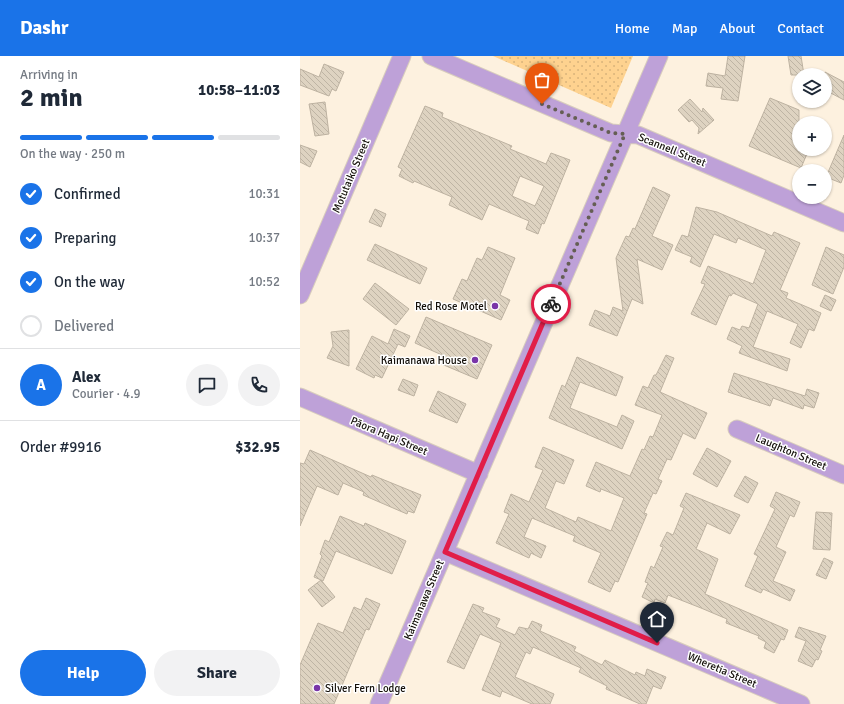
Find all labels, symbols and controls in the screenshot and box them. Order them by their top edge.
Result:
text: Dashr [20,16,69,40]
text: Home [615,20,650,37]
text: Map [672,20,697,37]
text: About [719,20,755,37]
text: Contact [777,20,824,37]
pin [525,63,559,104]
text: Arriving in [20,67,78,83]
map controls [792,68,832,204]
button: layers [792,68,832,108]
icon: bag [531,69,553,91]
text: 10:58–11:03 [198,81,280,99]
text: 2 min [20,82,83,114]
button: + [792,116,832,156]
street label: Scannell Street [636,131,708,170]
street label: Motutaiko Street [330,137,372,215]
text: On the way · 250 m [20,146,125,162]
button: − [792,164,832,204]
icon: check [20,183,42,205]
text: Confirmed [54,185,121,203]
text: 10:31 [248,186,280,202]
icon: check [20,227,42,249]
text: Preparing [54,229,117,247]
text: 10:37 [248,230,280,246]
icon: check [20,271,42,293]
text: On the way [54,273,125,291]
text: 10:52 [248,274,280,290]
courier [531,284,571,324]
icon: bike [540,293,562,315]
place label: Red Rose Motel [415,300,487,313]
marker: Red Rose Motel [490,301,500,311]
text: Delivered [54,317,114,335]
place label: Kaimanawa House [381,354,467,367]
marker: Kaimanawa House [470,355,480,365]
button: chat [186,364,228,406]
button: phone [238,364,280,406]
text: Alex [72,368,101,386]
text: A [36,376,46,394]
text: Courier · 4.9 [72,386,141,402]
street label: Pāora Hapi Street [349,414,429,458]
street label: Laughton Street [754,431,828,473]
text: Order #9916 [20,438,102,456]
text: $32.95 [235,438,280,456]
street label: Kaimanawa Street [401,558,447,642]
pin [640,602,674,643]
icon: home [646,608,668,630]
button: Help [20,650,146,696]
button: Share [154,650,280,696]
street label: Wheretia Street [686,650,759,690]
place label: Silver Fern Lodge [325,682,406,695]
marker: Silver Fern Lodge [312,683,322,693]

